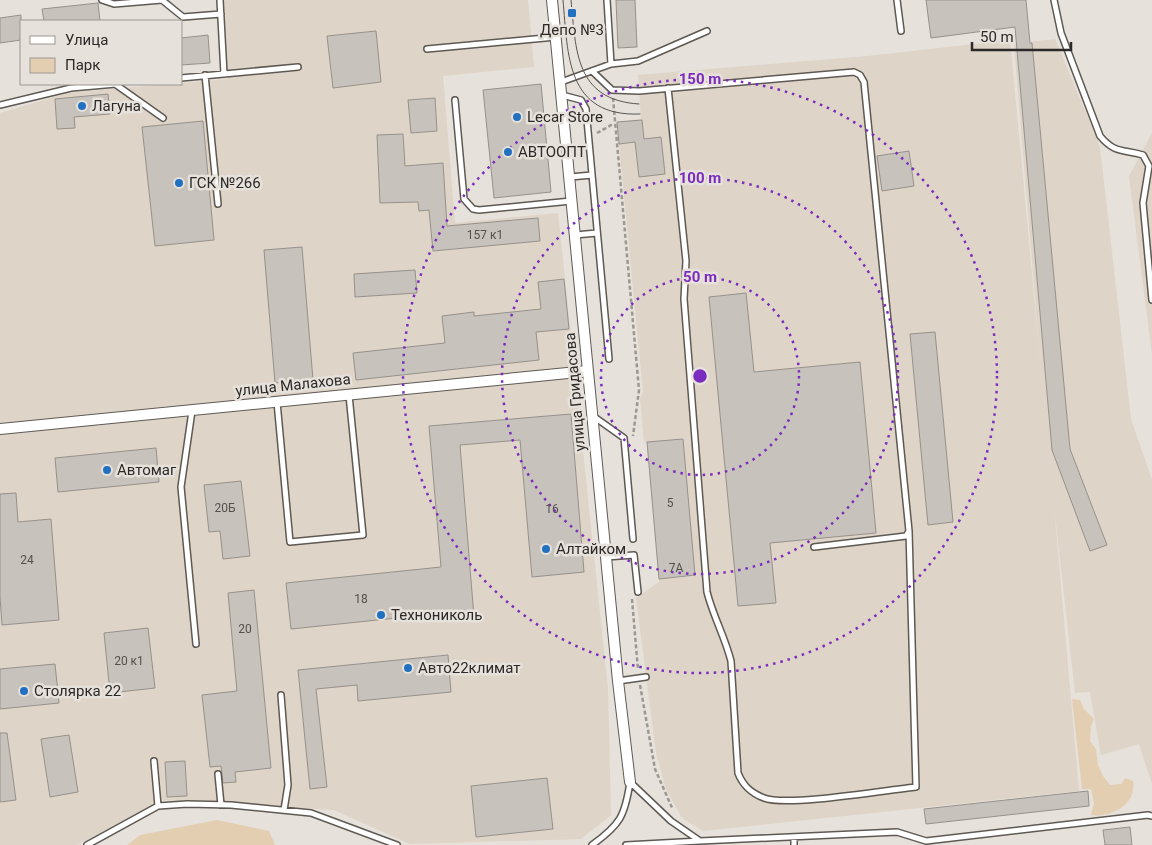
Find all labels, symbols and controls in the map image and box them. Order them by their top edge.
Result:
marker: Депо №3 [566,7,578,19]
legend [20,20,182,85]
scale bar [972,20,1071,52]
place label: Депо №3 [540,21,604,39]
text: 50 m [980,28,1014,46]
text: Улица [65,31,108,49]
text: Парк [65,56,100,74]
text: 150 m [679,70,721,88]
place label: Лагуна [92,97,141,115]
marker: Лагуна [76,100,88,112]
place label: Lecar Store [527,108,603,126]
marker: Lecar Store [511,111,523,123]
place label: АВТООПТ [518,143,586,161]
marker: АВТООПТ [502,146,514,158]
text: 100 m [679,169,721,187]
place label: ГСК №266 [189,174,261,192]
marker: ГСК №266 [173,177,185,189]
house number: 157 к1 [467,228,503,242]
text: 50 m [683,268,717,286]
street label: улица Гридасова [561,332,589,452]
centre of rings [691,367,709,385]
street label: улица Малахова [235,370,351,400]
place label: Автомаг [117,461,177,479]
marker: Автомаг [101,464,113,476]
house number: 5 [667,496,674,510]
house number: 20Б [214,501,236,515]
house number: 16 [545,502,559,516]
place label: Алтайком [556,540,626,558]
marker: Алтайком [540,543,552,555]
house number: 24 [20,553,34,567]
house number: 7А [669,561,683,575]
house number: 18 [354,592,368,606]
place label: Технониколь [391,606,482,624]
marker: Технониколь [375,609,387,621]
house number: 20 [238,622,252,636]
house number: 20 к1 [114,654,144,668]
place label: Авто22климат [418,659,520,677]
marker: Авто22климат [402,662,414,674]
place label: Столярка 22 [34,682,121,700]
marker: Столярка 22 [18,685,30,697]

